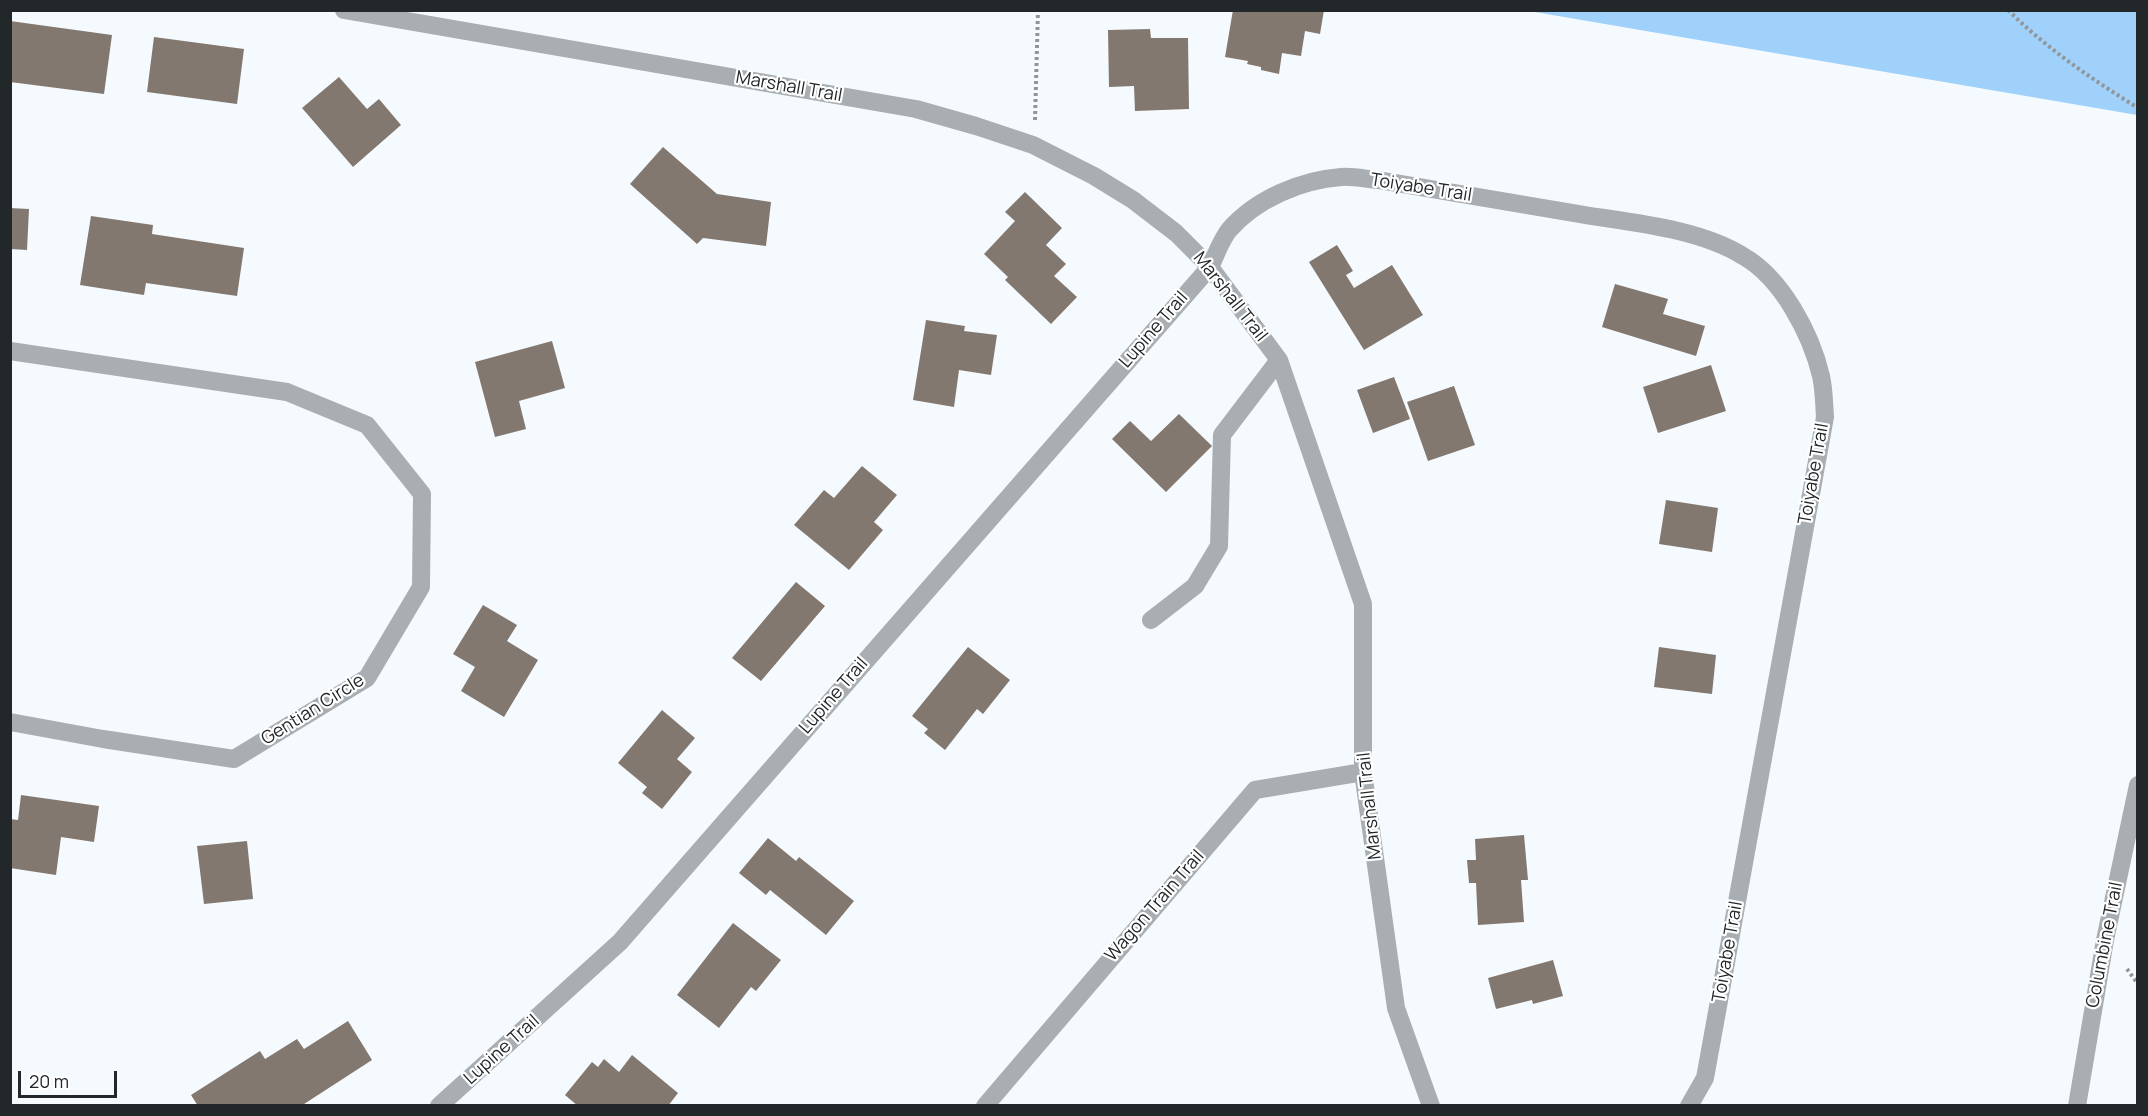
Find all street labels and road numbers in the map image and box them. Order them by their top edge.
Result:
street label: Marshall Trail [734,67,844,107]
street label: Toiyabe Trail [1369,169,1473,207]
street label: Marshall Trail [1188,248,1272,346]
street label: Lupine Trail [1115,287,1193,373]
street label: Toiyabe Trail [1794,422,1834,526]
street label: Lupine Trail [795,653,873,739]
street label: Gentian Circle [258,670,368,750]
street label: Marshall Trail [1354,751,1386,861]
street label: Wagon Train Trail [1101,846,1209,966]
street label: Columbine Trail [2082,880,2128,1010]
street label: Toiyabe Trail [1708,900,1748,1004]
street label: Lupine Trail [460,1011,544,1089]

